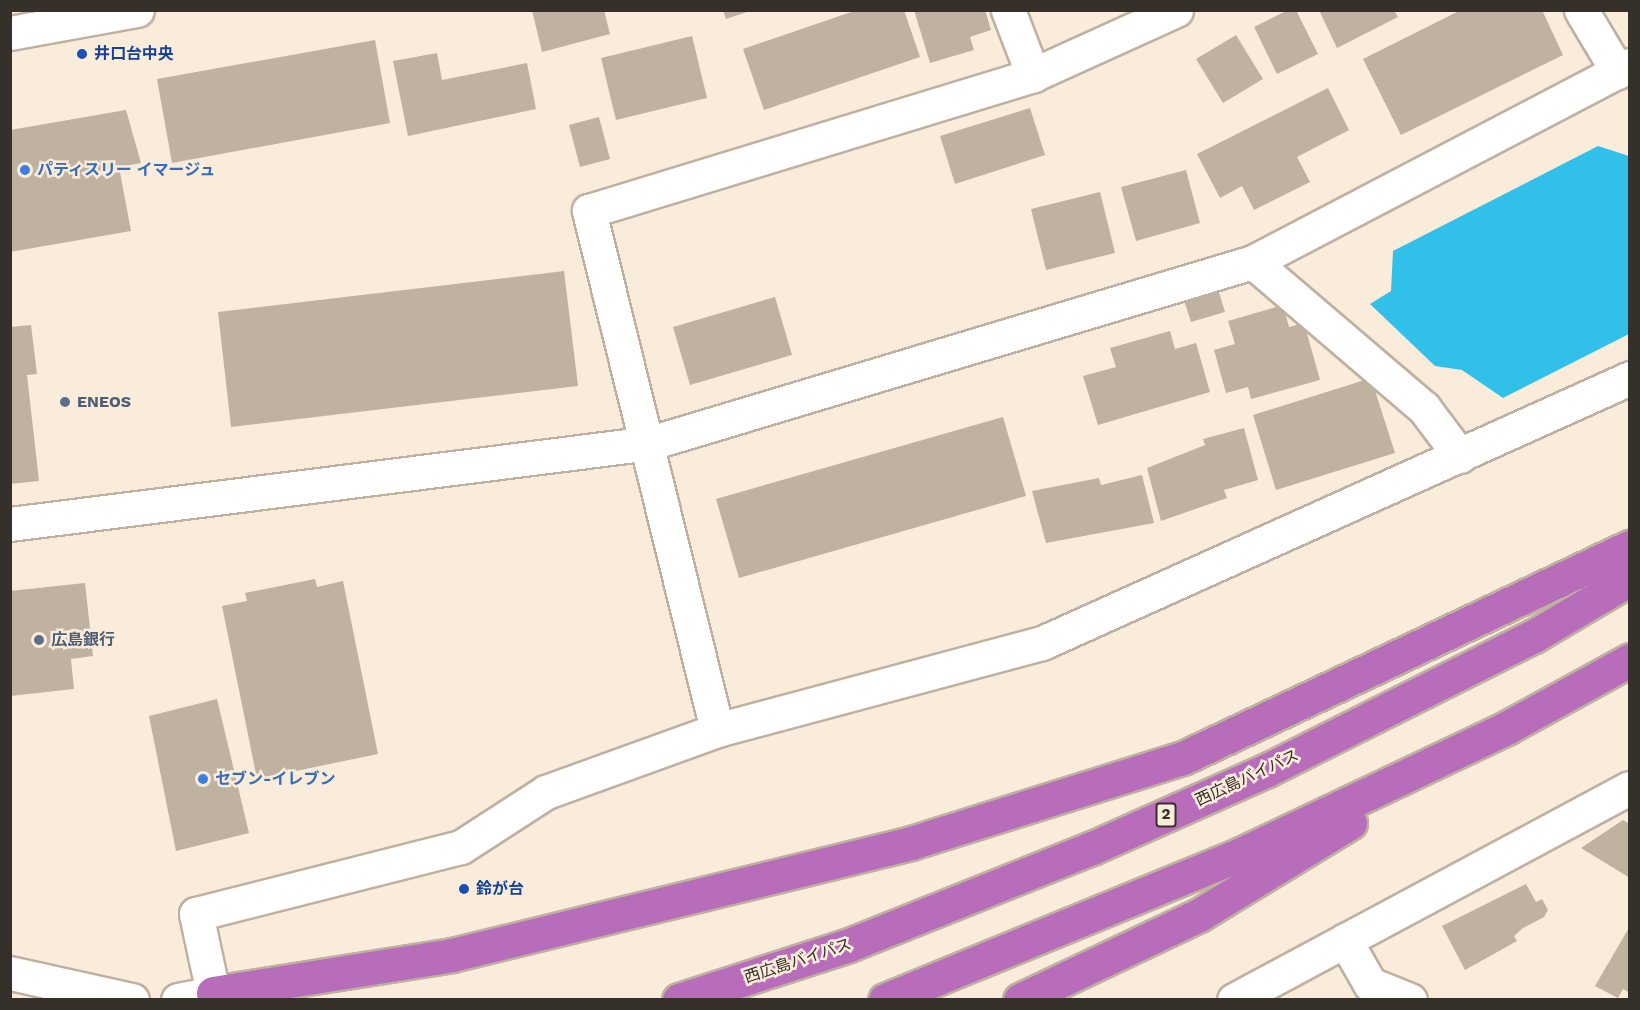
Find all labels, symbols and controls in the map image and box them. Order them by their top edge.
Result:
place label: 井口台中央 [94,44,174,64]
marker: 井口台中央 [75,47,89,61]
place label: パティスリー イマージュ [37,160,218,180]
marker: パティスリー イマージュ [18,163,32,177]
place label: ENEOS [77,392,131,412]
marker: ENEOS [58,395,72,409]
place label: 広島銀行 [51,630,115,650]
marker: 広島銀行 [32,633,46,647]
street label: 西広島バイパス [1192,746,1302,810]
place label: セブン-イレブン [215,769,335,789]
marker: セブン-イレブン [196,772,210,786]
road number: 2 [1156,803,1176,827]
place label: 鈴が台 [476,879,524,899]
marker: 鈴が台 [457,882,471,896]
street label: 西広島バイパス [742,935,854,987]

